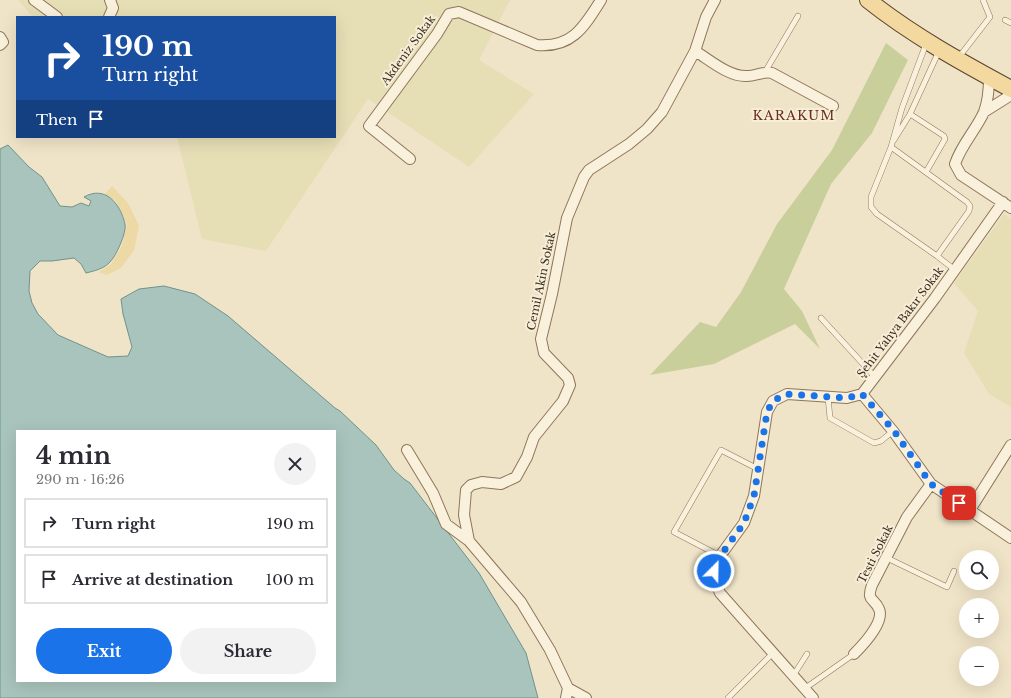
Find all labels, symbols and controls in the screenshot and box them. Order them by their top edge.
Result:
street label: Akdeniz Sokak [377,12,438,89]
text: 190 m [102,29,193,64]
icon: right [36,32,88,84]
text: Turn right [102,64,198,86]
district label: KARAKUM [753,107,835,124]
icon: arrive [85,108,107,130]
text: Then [36,110,77,129]
street label: Cemil Akin Sokak [524,230,558,332]
street label: Şehit Yahya Bakır Sokak [854,264,946,380]
text: 4 min [36,441,111,470]
button: close [274,443,316,485]
text: 290 m · 16:26 [36,471,125,488]
pin [942,486,976,520]
icon: arrive [948,492,970,514]
icon: right [38,512,60,534]
text: Turn right [72,514,155,533]
text: 190 m [267,514,314,533]
street label: Testi Sokak [854,522,896,586]
position arrow [693,550,735,592]
map controls [959,550,999,686]
button: search [959,550,999,590]
icon: arrive [38,568,60,590]
text: Arrive at destination [72,570,233,589]
text: 100 m [265,570,314,589]
button: + [959,598,999,638]
button: Exit [36,628,172,674]
button: Share [180,628,316,674]
button: − [959,646,999,686]

